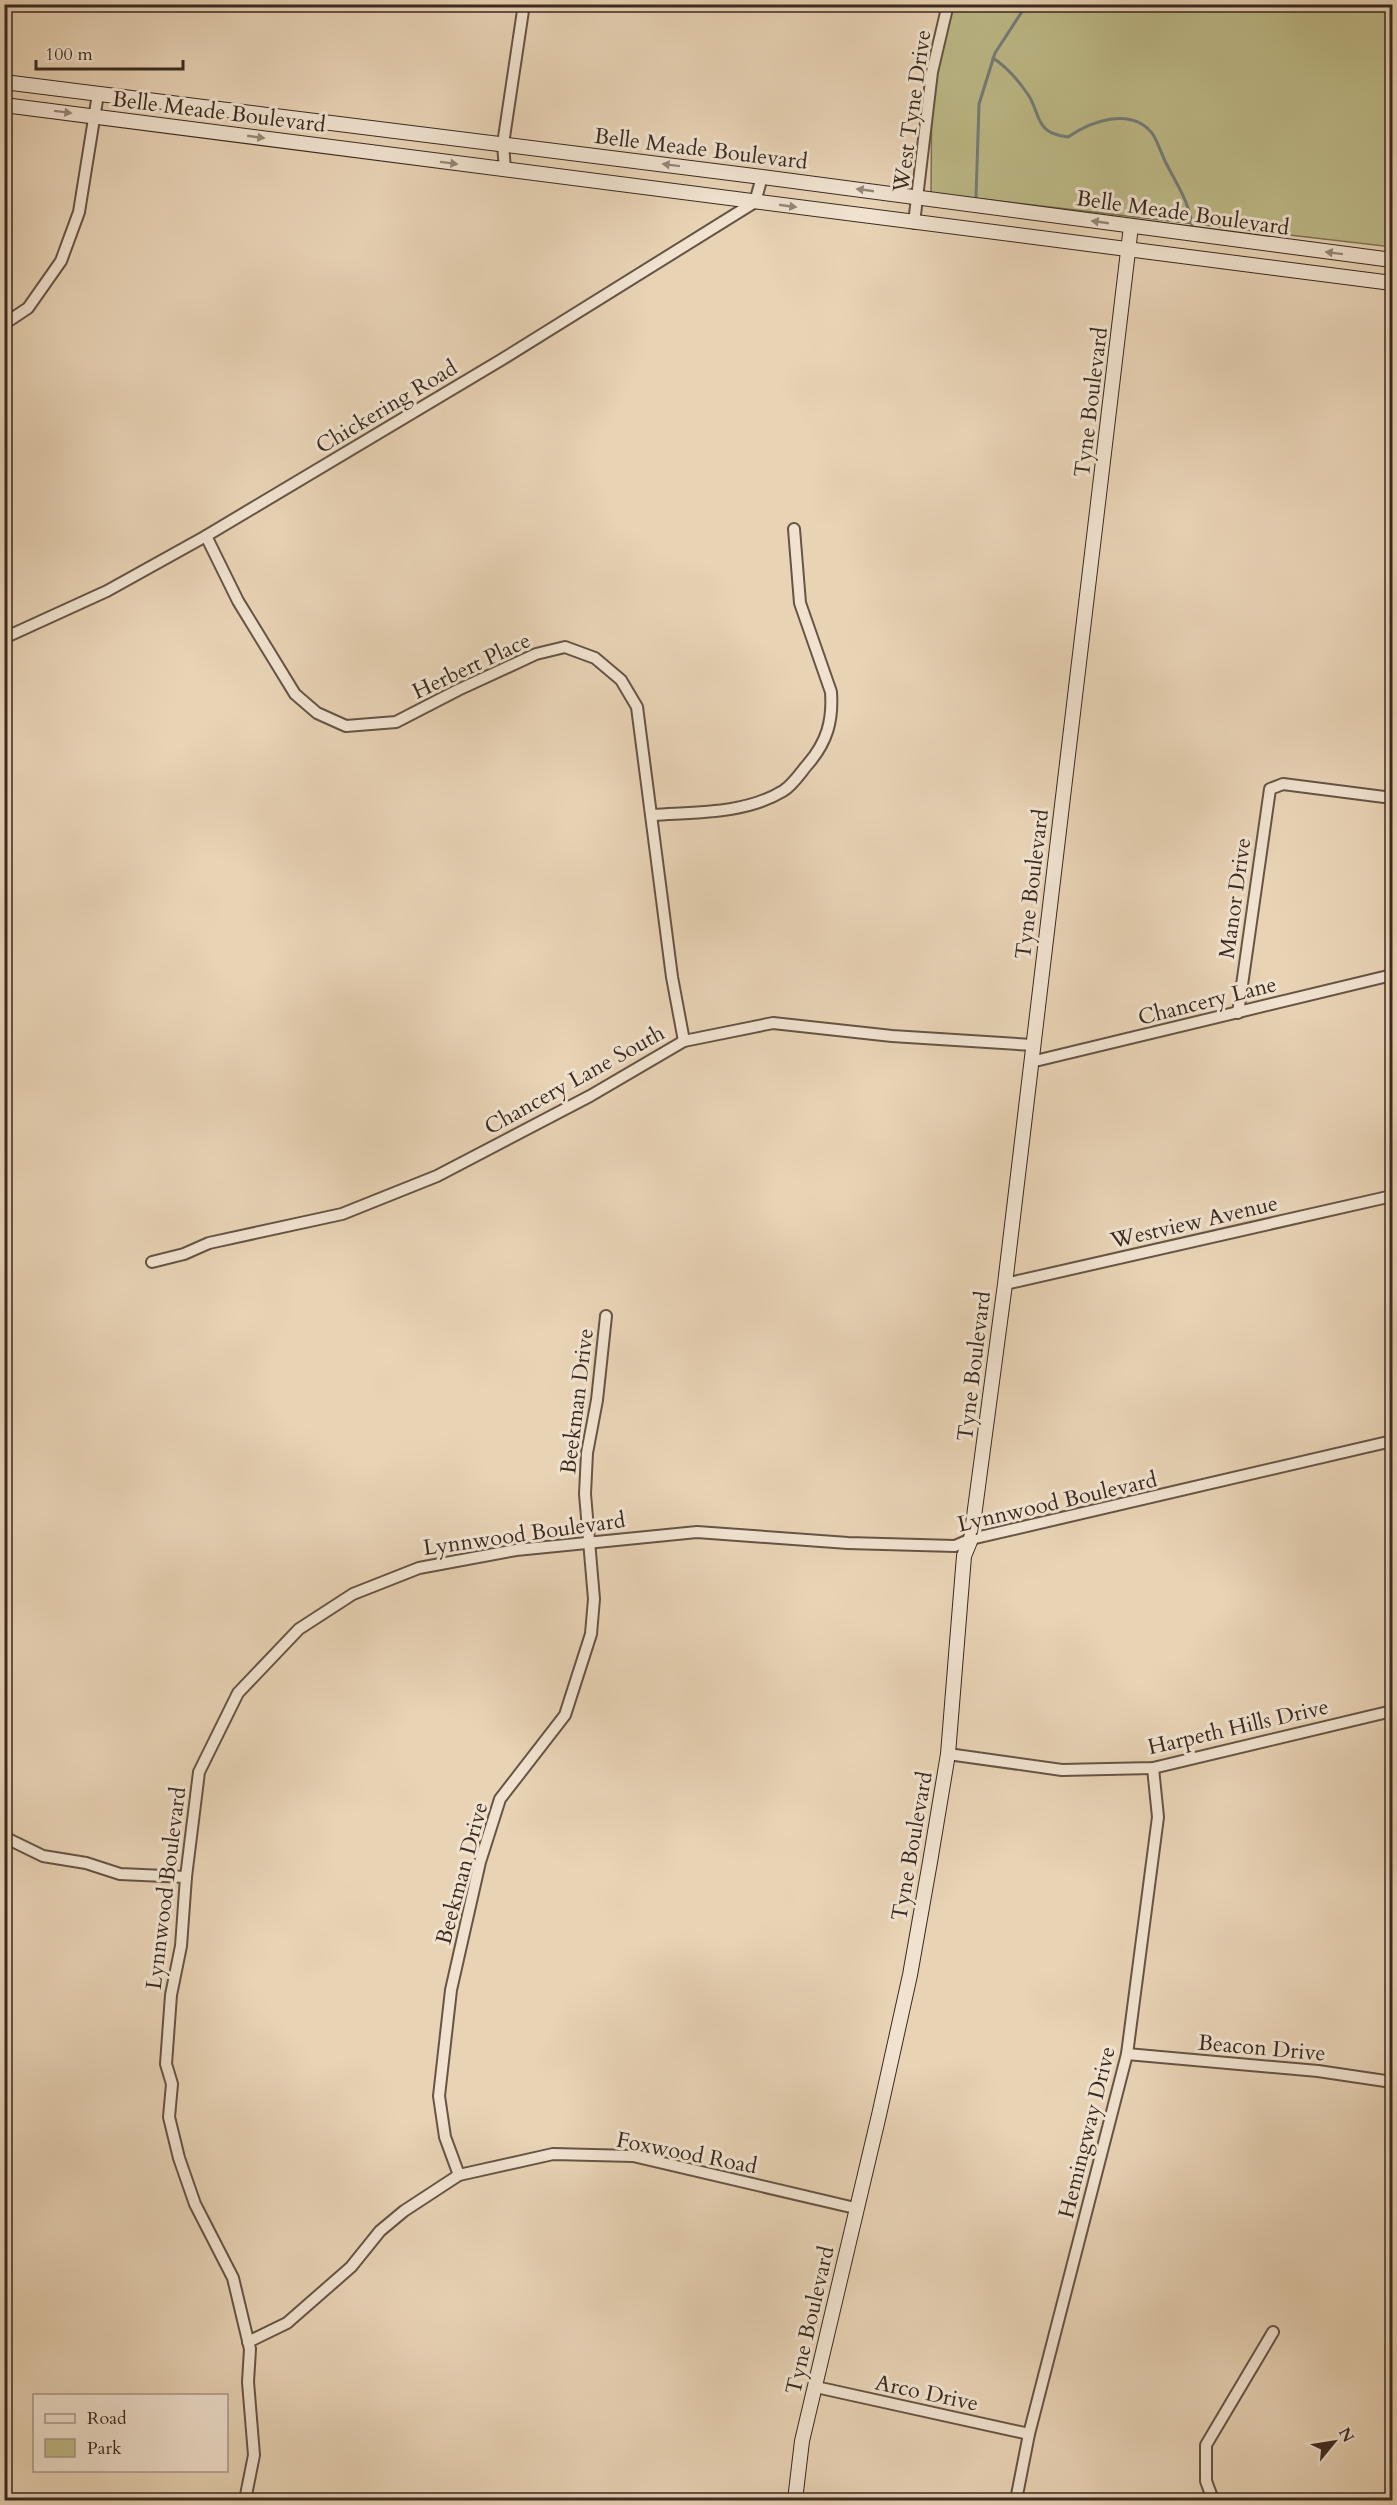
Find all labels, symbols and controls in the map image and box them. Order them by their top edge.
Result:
street label: West Tyne Drive [886,28,938,195]
scale bar [36,33,183,71]
text: 100 m [45,42,93,67]
street label: Belle Meade Boulevard [110,84,328,140]
one-way arrow [53,107,72,117]
street label: Belle Meade Boulevard [592,121,810,177]
one-way arrow [247,133,266,142]
one-way arrow [440,158,459,167]
one-way arrow [662,160,681,170]
street label: Belle Meade Boulevard [1074,183,1292,243]
one-way arrow [855,186,874,195]
one-way arrow [779,202,798,211]
one-way arrow [1090,217,1109,226]
one-way arrow [1325,248,1344,257]
street label: Tyne Boulevard [1067,325,1115,479]
street label: Chickering Road [310,353,463,461]
street label: Herbert Place [407,625,535,706]
street label: Tyne Boulevard [1008,807,1056,961]
street label: Manor Drive [1212,836,1258,961]
street label: Chancery Lane [1135,969,1280,1033]
street label: Chancery Lane South [479,1018,670,1142]
street label: Westview Avenue [1107,1188,1281,1256]
street label: Tyne Boulevard [950,1289,998,1443]
street label: Beekman Drive [553,1327,601,1476]
street label: Lynnwood Boulevard [955,1464,1160,1540]
street label: Lynnwood Boulevard [421,1505,627,1563]
street label: Harpeth Hills Drive [1145,1692,1332,1762]
street label: Tyne Boulevard [884,1769,940,1923]
street label: Lynnwood Boulevard [139,1785,193,1991]
street label: Beekman Drive [429,1799,495,1948]
street label: Beacon Drive [1197,2027,1327,2069]
street label: Hemingway Drive [1051,2043,1123,2221]
street label: Foxwood Road [614,2125,760,2181]
street label: Tyne Boulevard [778,2243,842,2397]
street label: Arco Drive [872,2367,981,2419]
legend [33,2394,228,2472]
text: Road [87,2406,127,2431]
north arrow [1304,2412,1364,2472]
text: N [1333,2423,1359,2447]
text: Park [87,2436,122,2461]

